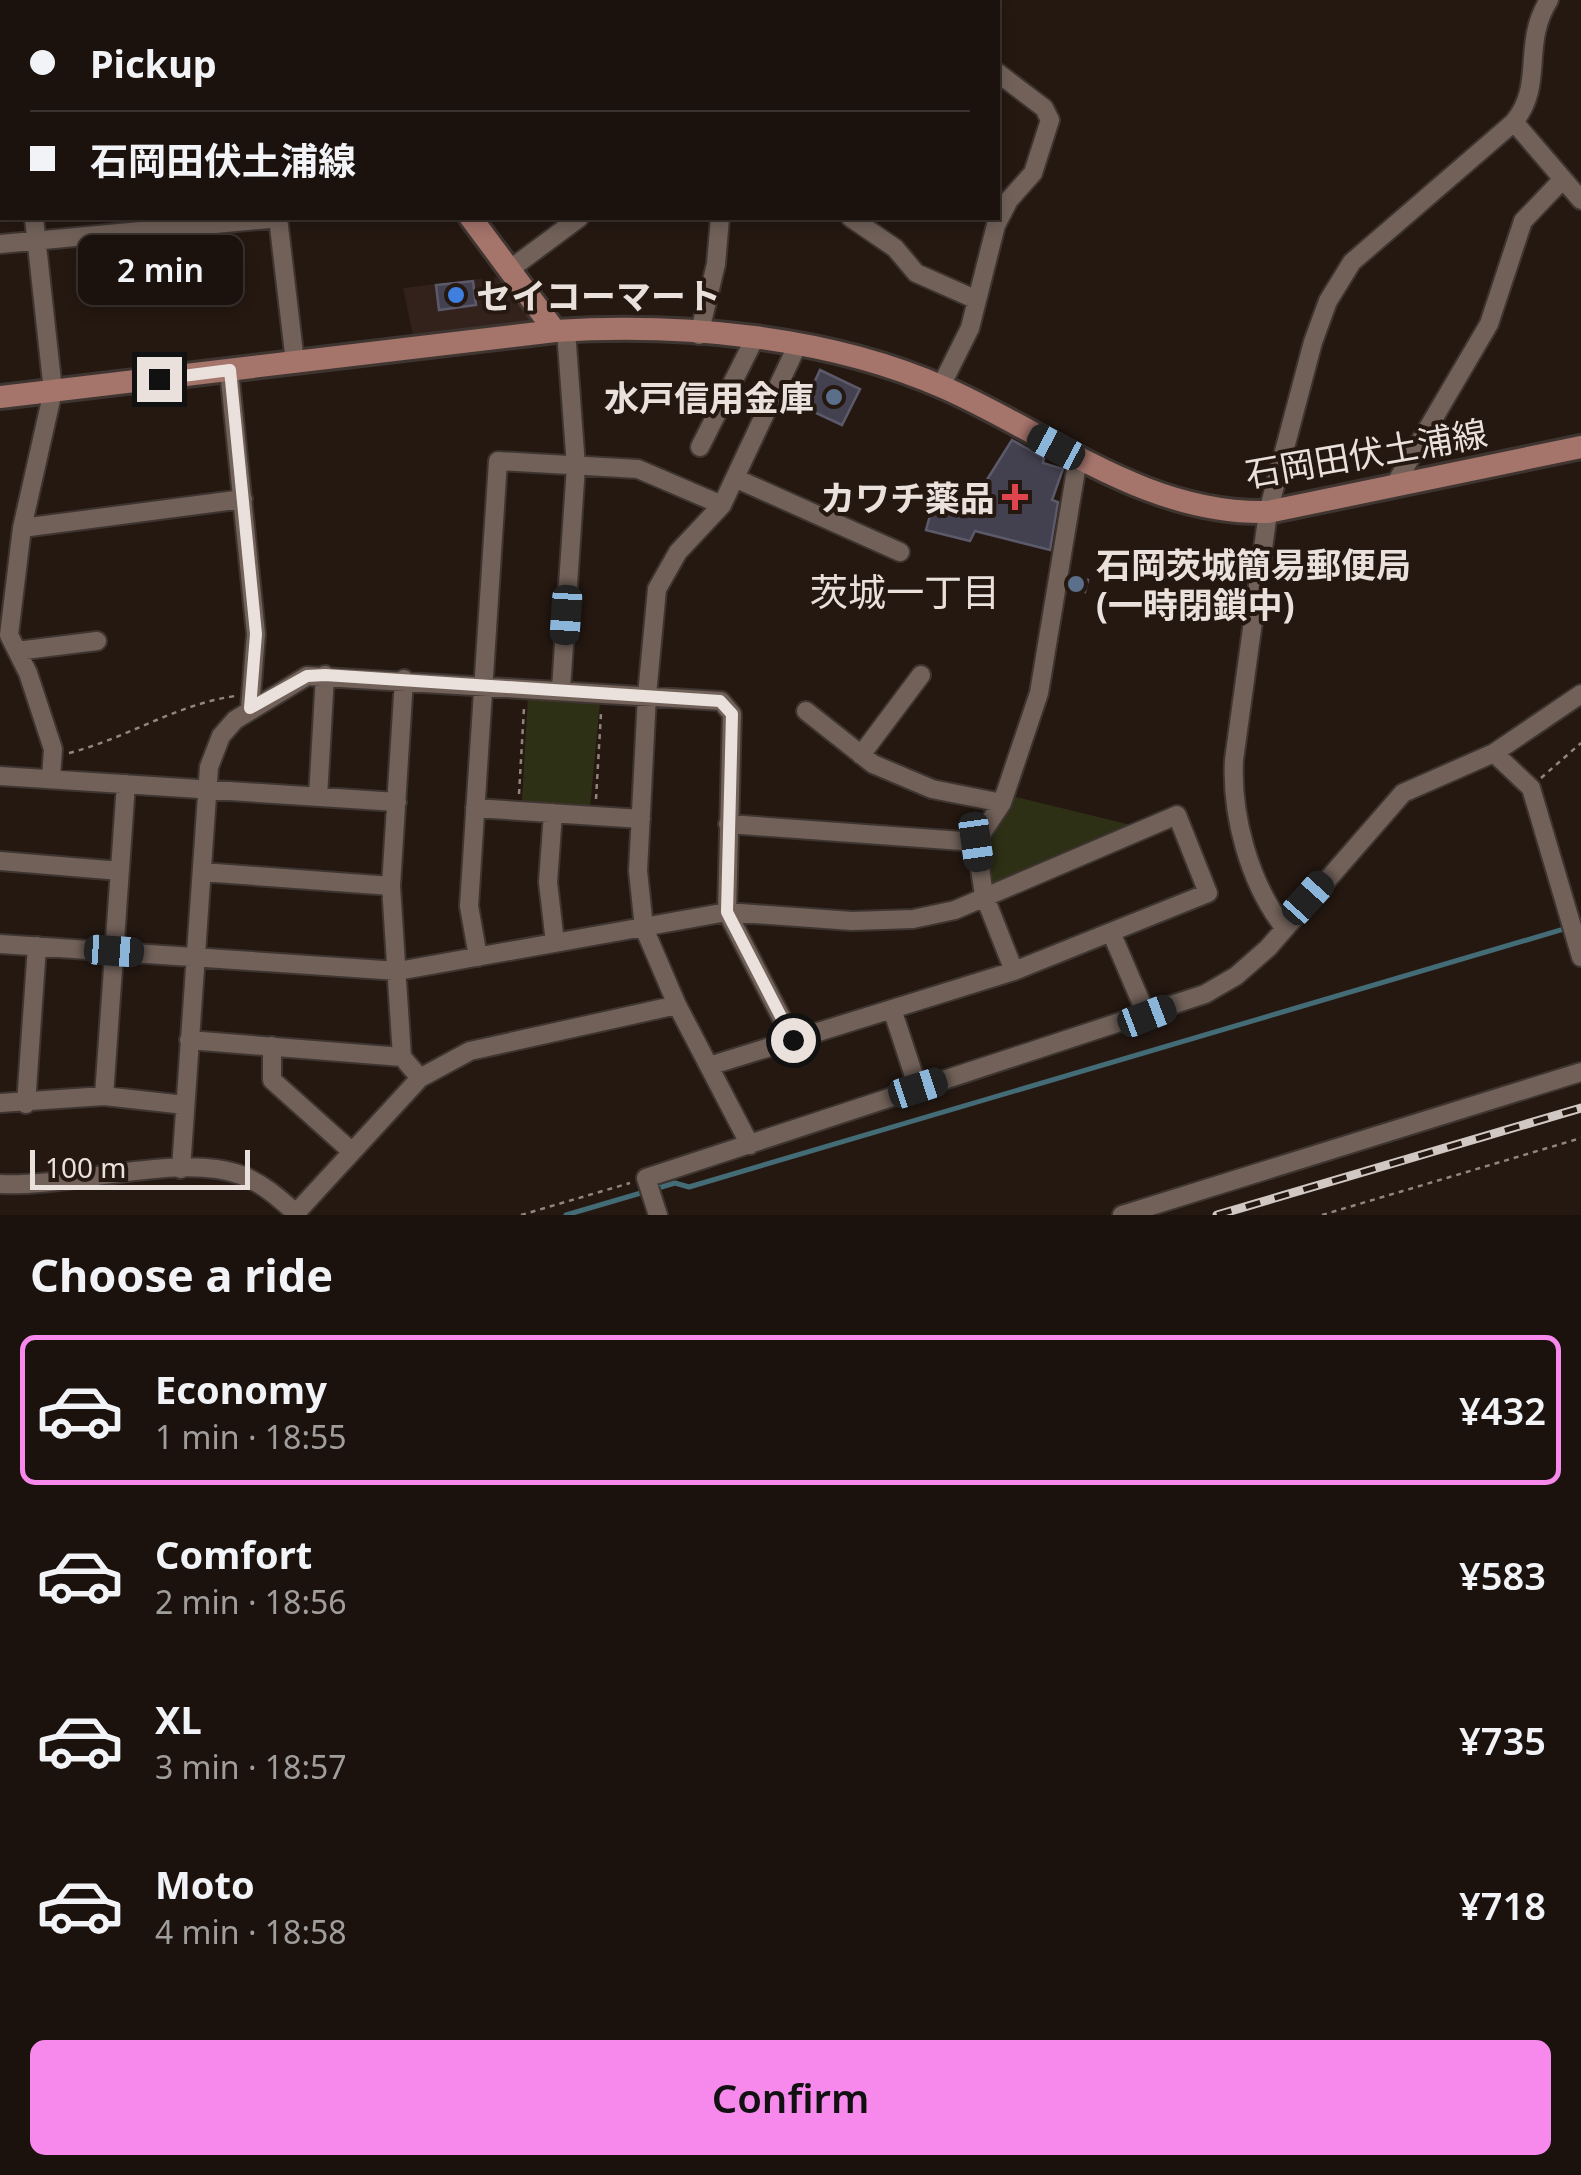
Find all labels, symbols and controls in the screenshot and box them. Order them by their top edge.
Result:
text: Pickup [90,37,217,89]
text: 石岡田伏土浦線 [90,134,356,186]
callout: 2 min [76,234,242,304]
text: 2 min [117,248,204,291]
place label: セイコーマート [476,272,721,319]
marker: セイコーマート [445,284,467,306]
route end [137,357,182,402]
place label: 水戸信用金庫 [604,374,814,421]
marker: 水戸信用金庫 [823,386,845,408]
street label: 石岡田伏土浦線 [1241,409,1491,497]
car [1022,420,1090,474]
place label: カワチ薬品 [820,474,995,521]
marker: カワチ薬品 [1004,486,1026,508]
place label: 石岡茨城簡易郵便局 (一時閉鎖中) [1096,541,1411,628]
district label: 茨城一丁目 [810,565,1000,617]
marker: 石岡茨城簡易郵便局 (一時閉鎖中) [1065,573,1087,595]
car [549,584,583,646]
car [957,810,995,874]
car [1277,866,1339,930]
car [83,934,145,968]
car [1114,991,1180,1041]
route start [771,1018,816,1063]
car [885,1064,951,1112]
scale bar [30,1145,250,1190]
text: 100 m [45,1148,127,1186]
text: Choose a ride [30,1244,333,1305]
text: Economy [155,1363,327,1415]
icon: car [35,1365,125,1455]
text: ¥432 [1459,1384,1546,1436]
text: 1 min · 18:55 [155,1415,347,1458]
text: Comfort [155,1528,312,1580]
icon: car [35,1530,125,1620]
text: ¥583 [1459,1549,1546,1601]
text: 2 min · 18:56 [155,1580,347,1623]
text: XL [155,1693,202,1745]
icon: car [35,1695,125,1785]
text: ¥735 [1459,1714,1546,1766]
text: 3 min · 18:57 [155,1745,347,1788]
text: Moto [155,1858,255,1910]
icon: car [35,1860,125,1950]
text: ¥718 [1459,1879,1546,1931]
text: 4 min · 18:58 [155,1910,347,1953]
button: Confirm [30,2040,1551,2155]

